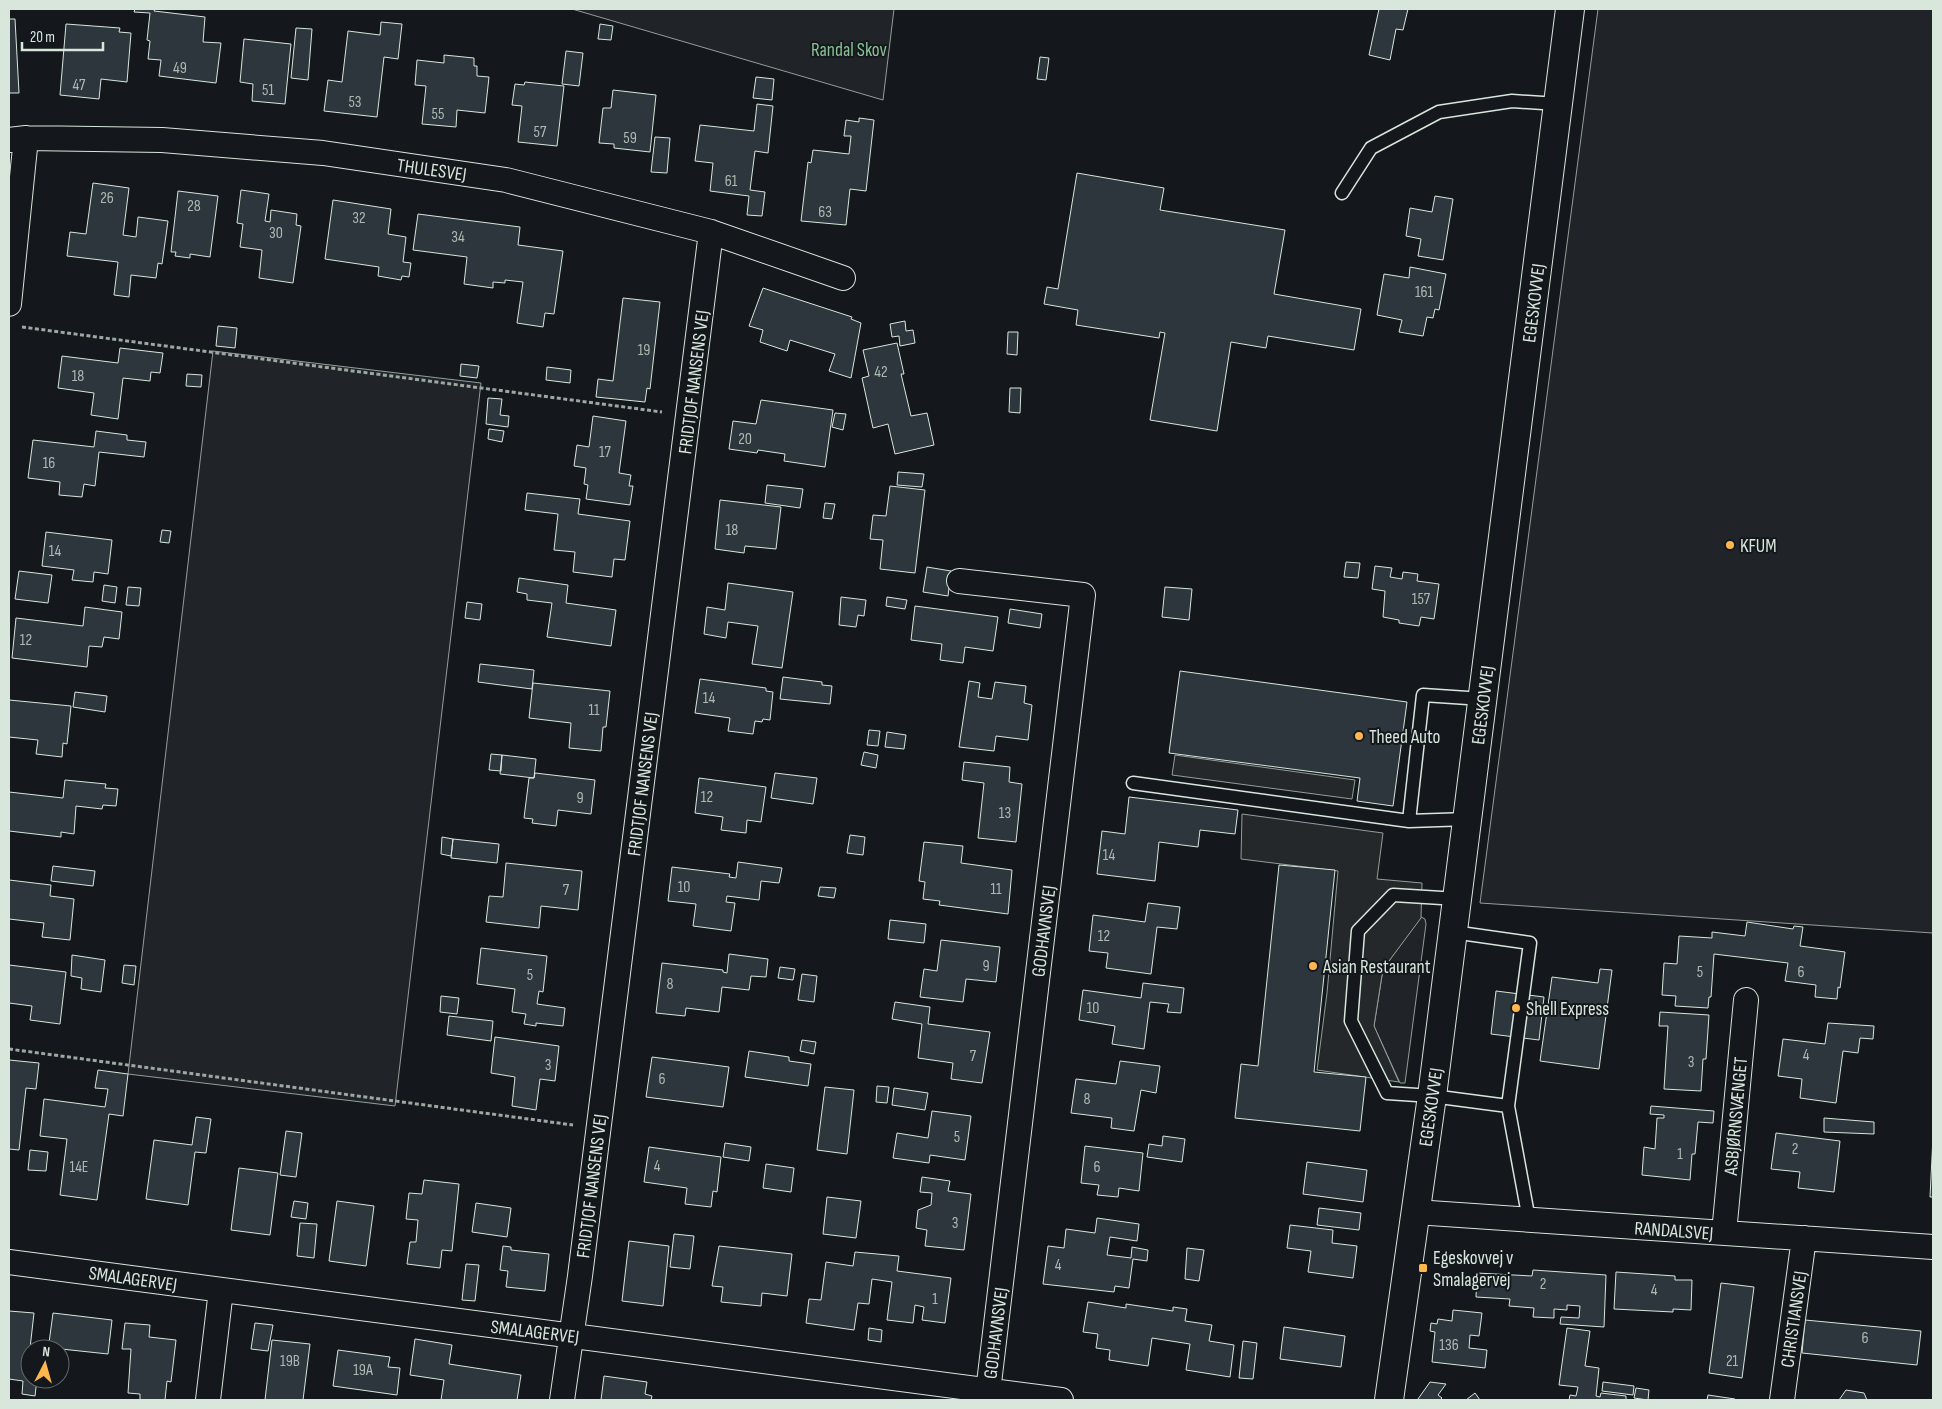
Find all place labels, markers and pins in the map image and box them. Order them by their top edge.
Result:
place label: KFUM [1740,535,1777,558]
marker: KFUM [1724,539,1736,551]
place label: Theed Auto [1369,726,1441,749]
marker: Theed Auto [1353,730,1365,742]
place label: Asian Restaurant [1322,956,1431,979]
marker: Asian Restaurant [1307,960,1319,972]
place label: Shell Express [1526,998,1609,1021]
marker: Shell Express [1510,1002,1522,1014]
place label: Egeskovvej v Smalagervej [1433,1247,1513,1292]
marker: Egeskovvej v Smalagervej [1417,1262,1429,1274]

